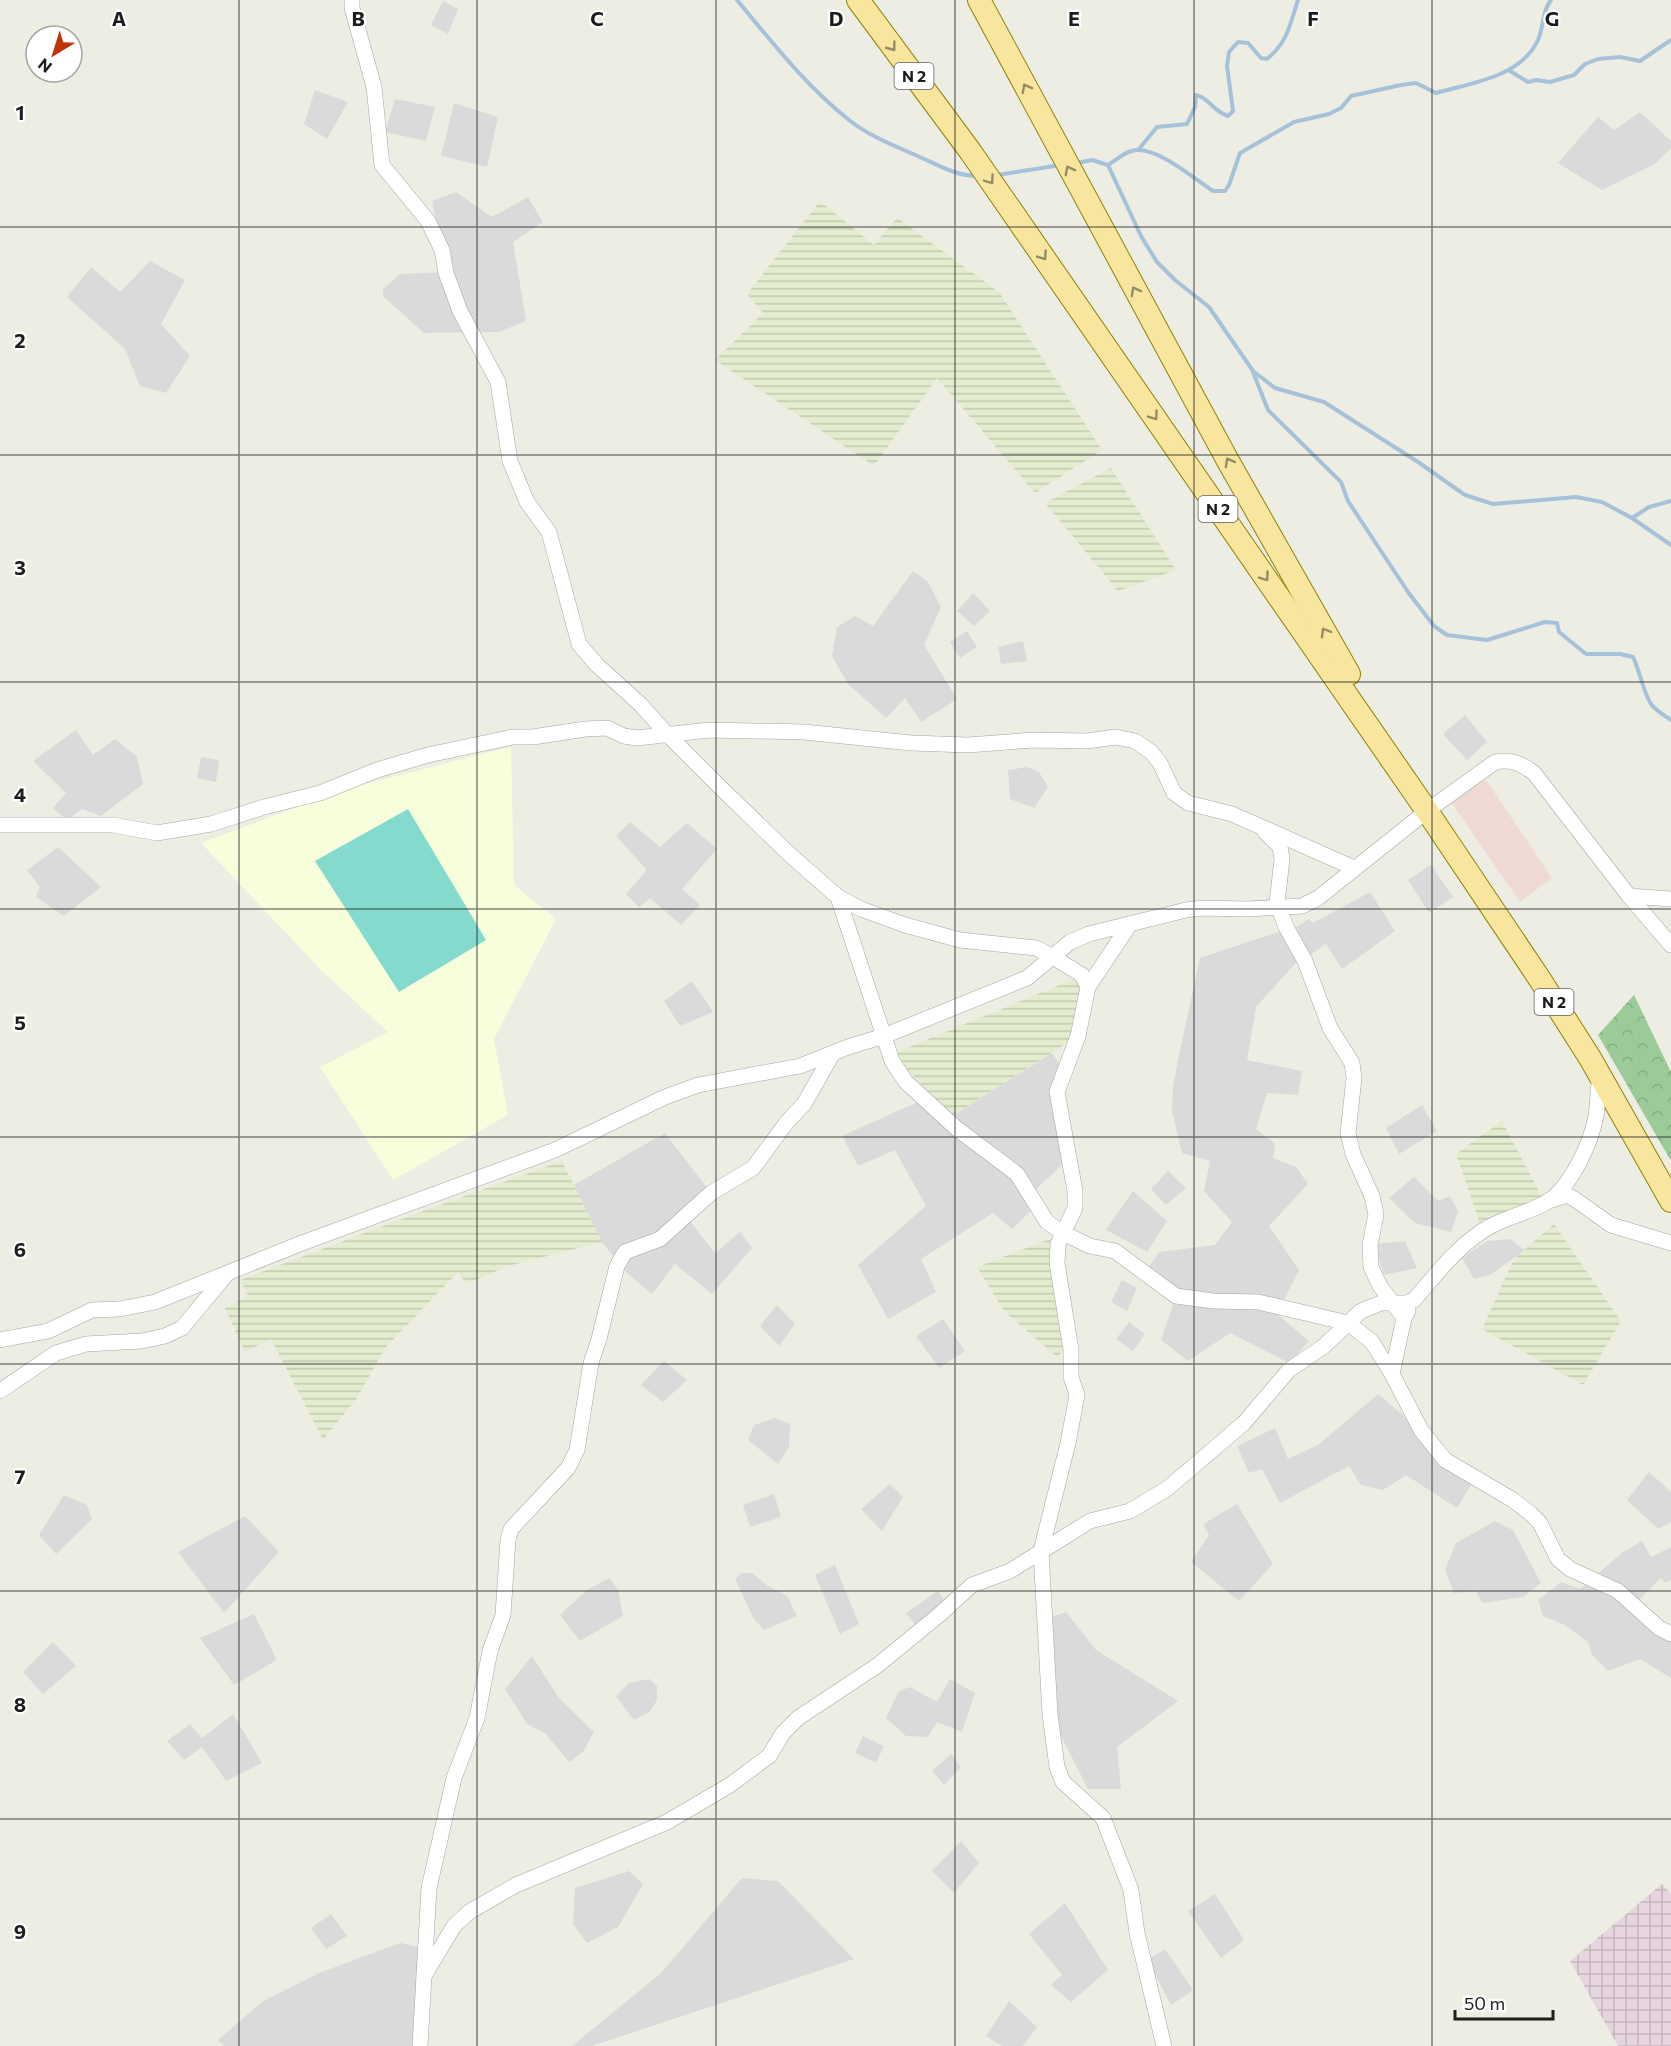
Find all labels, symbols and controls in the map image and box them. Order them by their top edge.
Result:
text: A [112,6,126,30]
text: B [351,6,365,30]
text: C [590,6,604,30]
text: D [829,6,843,30]
text: E [1068,6,1080,30]
text: F [1307,6,1319,30]
text: G [1545,6,1559,30]
north arrow [24,24,84,84]
one-way arrow [885,40,896,51]
text: N [34,55,55,77]
road number: N 2 [894,63,934,89]
one-way arrow [1022,84,1033,95]
text: 1 [15,100,25,124]
one-way arrow [1065,165,1077,176]
one-way arrow [983,173,994,184]
one-way arrow [1036,250,1047,261]
one-way arrow [1131,287,1143,298]
text: 2 [14,328,26,352]
one-way arrow [1147,410,1158,421]
one-way arrow [1225,458,1236,469]
road number: N 2 [1198,496,1238,522]
text: 3 [14,555,26,579]
one-way arrow [1258,570,1269,581]
one-way arrow [1320,628,1332,639]
text: 4 [14,782,26,806]
road number: N 2 [1534,989,1574,1015]
text: 5 [14,1010,26,1034]
text: 6 [14,1237,26,1261]
text: 7 [15,1464,26,1488]
text: 8 [14,1692,26,1716]
text: 9 [14,1919,26,1943]
scale bar [1455,1983,1552,2021]
text: 50 m [1464,1992,1505,2014]

